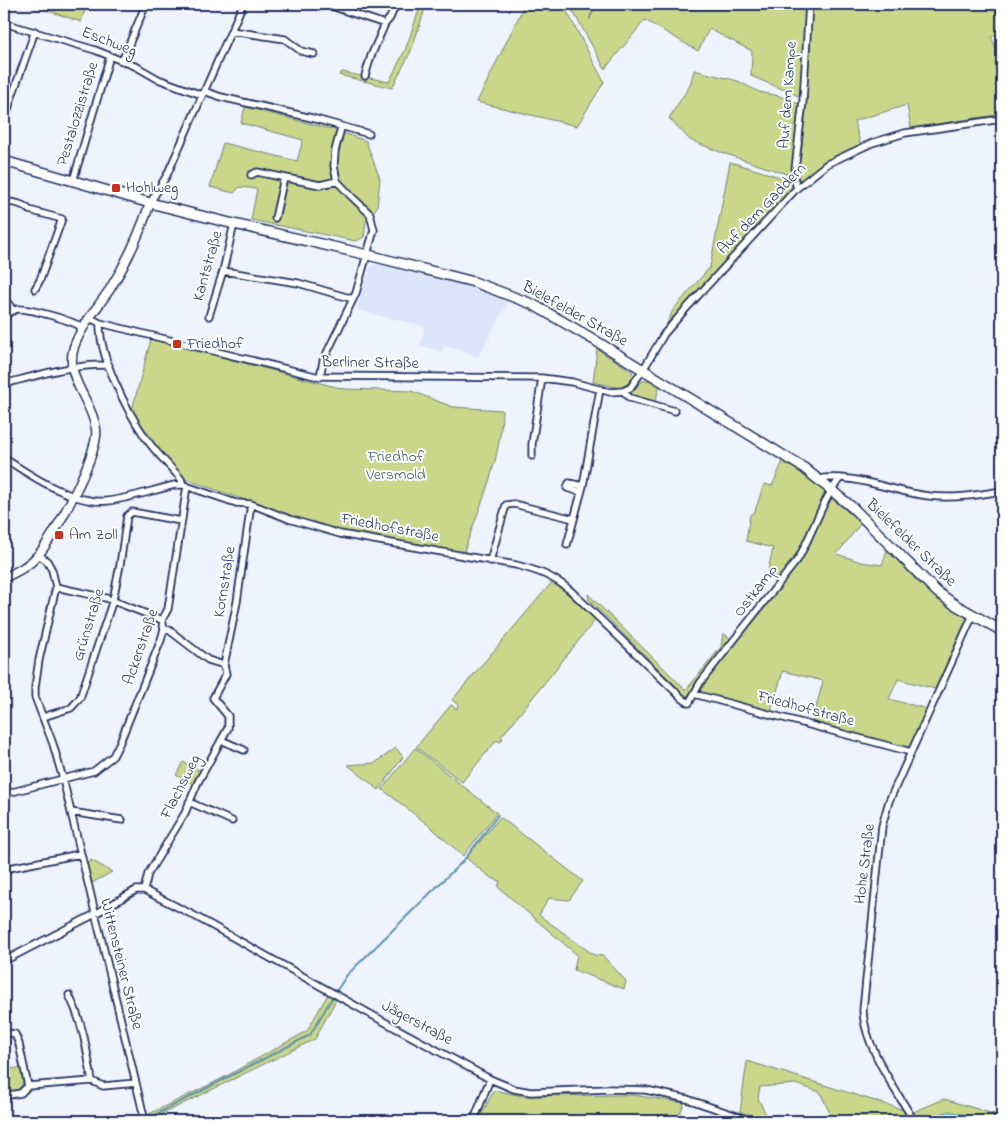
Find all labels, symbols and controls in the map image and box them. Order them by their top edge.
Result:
street label: Eschweg [78,21,140,63]
street label: Auf dem Kampe [772,40,804,150]
street label: Pestalozzistraße [51,58,105,169]
street label: Auf dem Gaddern [712,158,812,260]
place label: Hohlweg [126,176,178,200]
marker: Hohlweg [110,182,122,194]
street label: Kantstraße [186,227,230,304]
street label: Bielefelder Straße [517,274,633,353]
place label: Friedhof [186,332,244,356]
marker: Friedhof [171,338,183,350]
street label: Berliner Straße [320,350,420,376]
park label: Friedhof Versmold [365,445,426,487]
street label: Bielefelder Straße [860,493,962,593]
street label: Friedhofstraße [338,507,442,549]
place label: Am Zoll [69,523,118,547]
marker: Am Zoll [53,529,65,541]
street label: Kornstraße [208,544,243,619]
street label: Ostkamp [728,559,784,622]
street label: Grünstraße [67,585,112,664]
street label: Ackerstraße [117,605,165,688]
street label: Friedhofstraße [754,684,858,734]
street label: Flachsweg [154,751,207,824]
street label: Hohe Straße [848,822,882,906]
street label: Wittensteiner Straße [93,896,149,1033]
street label: Jägerstraße [377,994,458,1052]

